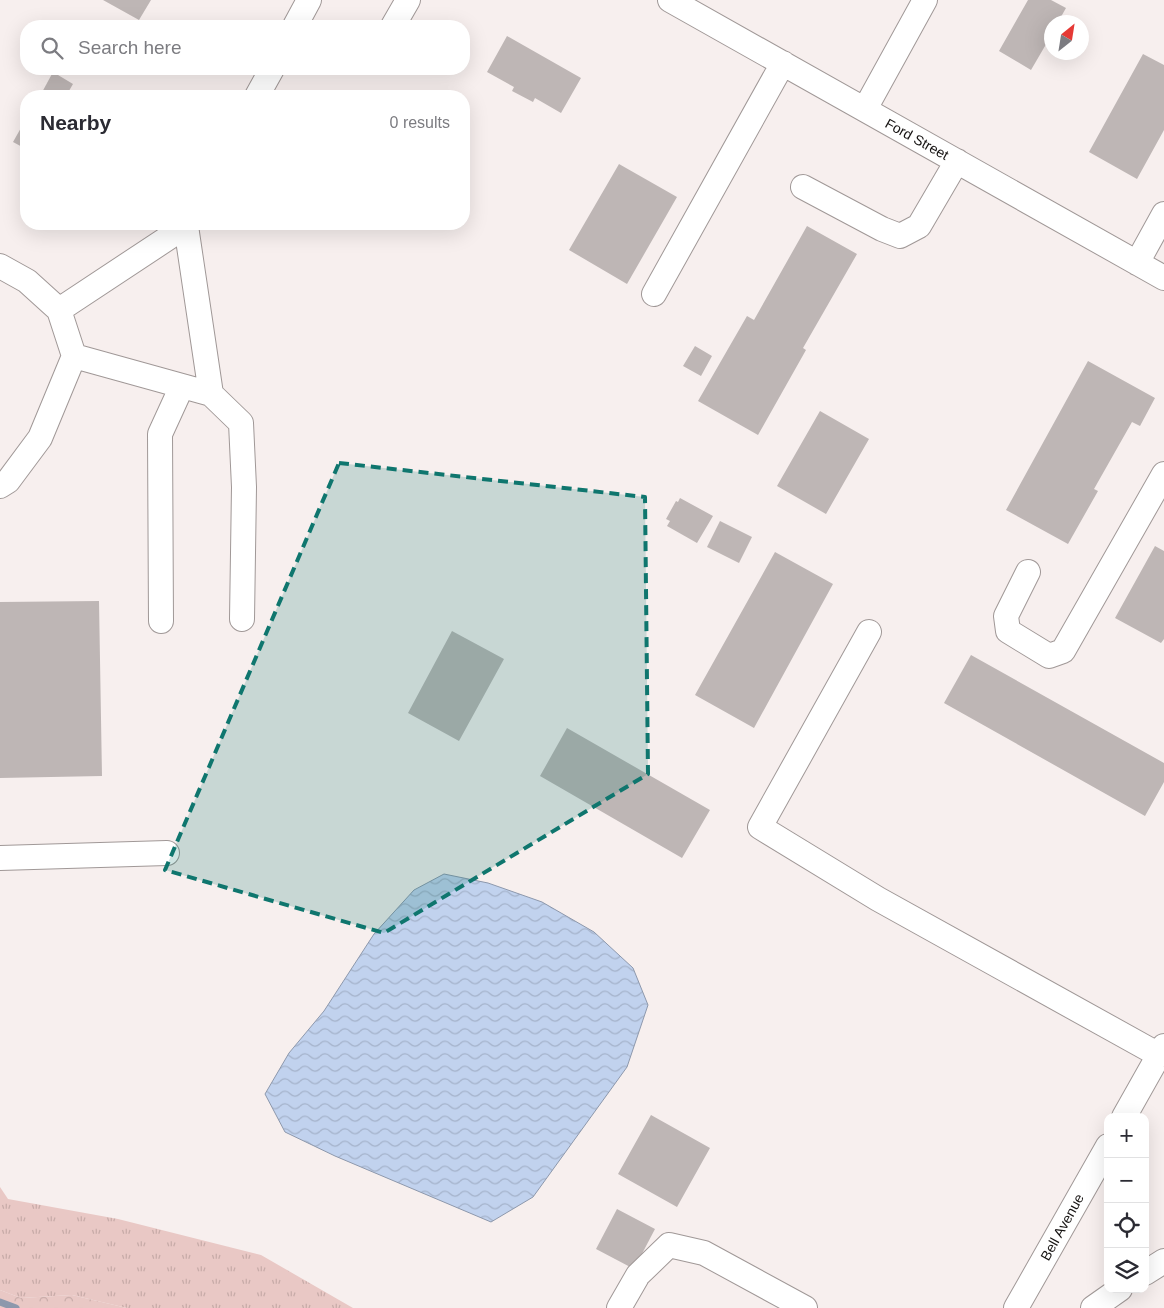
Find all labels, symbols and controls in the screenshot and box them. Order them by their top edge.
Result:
north arrow [1044,15,1089,60]
search box [20,20,470,75]
icon: search [38,34,66,62]
text: Search here [78,37,182,58]
text: Nearby [40,111,111,134]
text: 0 results [390,114,450,131]
street label: Ford Street [882,115,952,163]
map controls [1104,1113,1149,1293]
button: + [1104,1113,1149,1158]
button: − [1104,1158,1149,1203]
street label: Bell Avenue [1037,1191,1087,1263]
button: locate [1104,1203,1149,1248]
button: layers [1104,1248,1149,1293]

